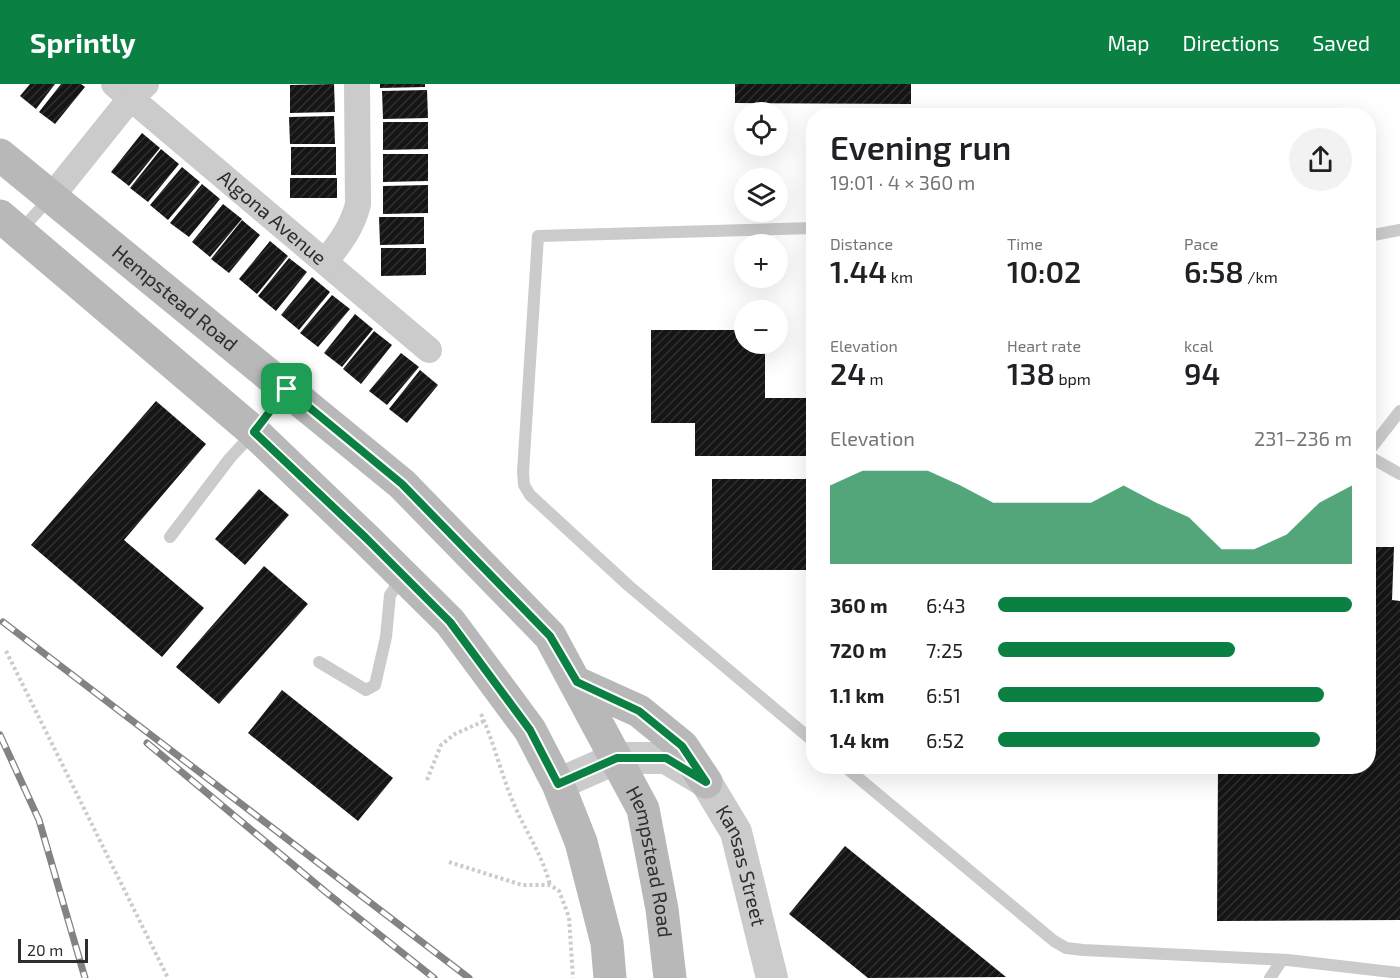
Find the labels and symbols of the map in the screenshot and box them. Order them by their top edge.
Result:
street label: Algona Avenue [214,164,332,269]
street label: Hempstead Road [108,239,243,356]
pin [261,363,312,414]
street label: Hempstead Road [622,781,678,939]
street label: Kansas Street [711,800,772,929]
scale bar [18,936,88,964]

